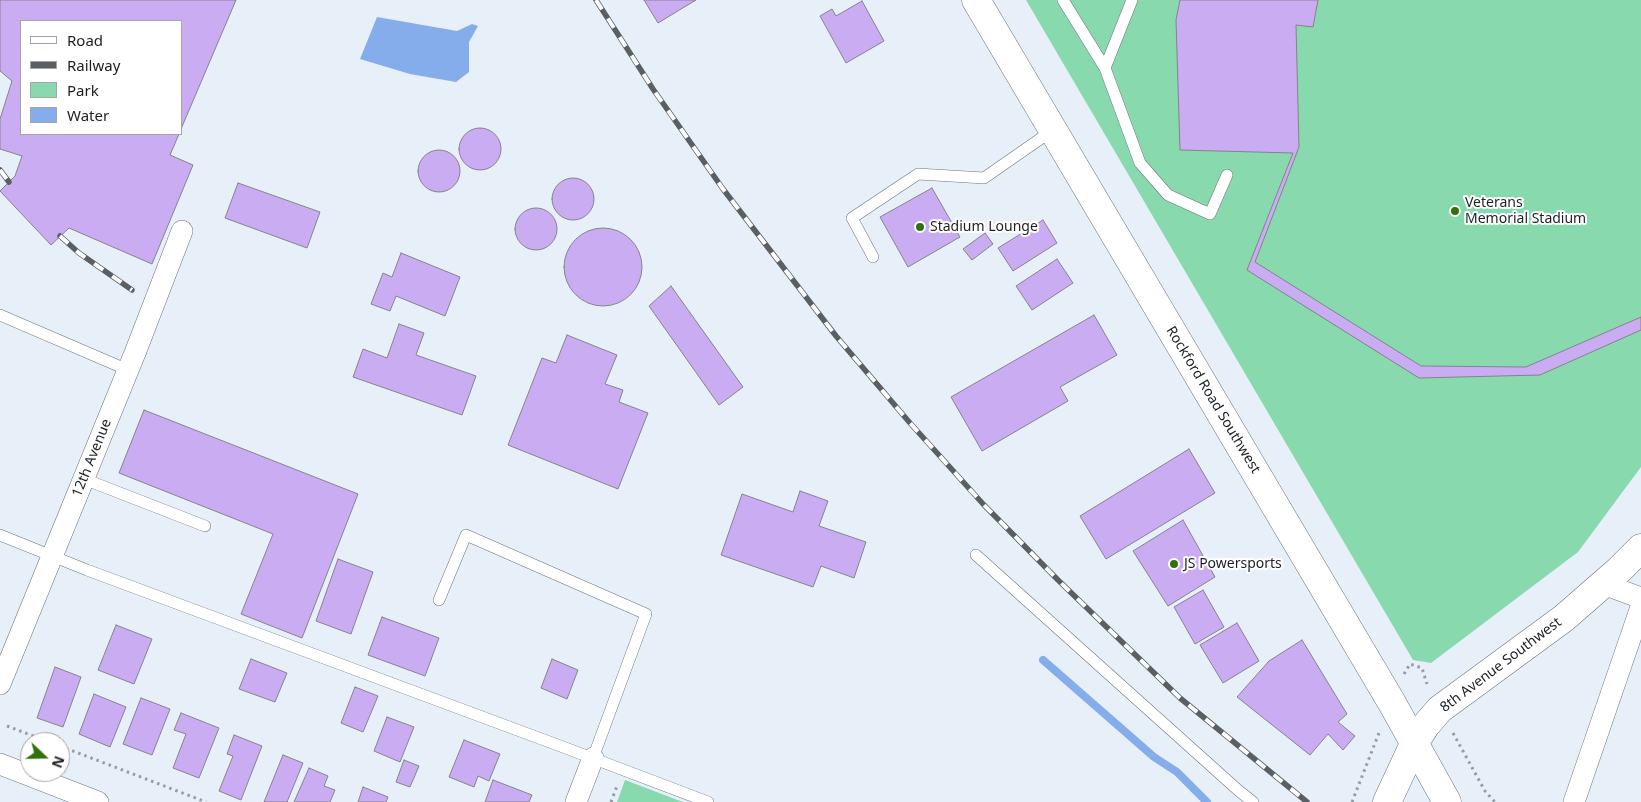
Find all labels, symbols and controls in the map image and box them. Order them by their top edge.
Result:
legend [20,20,182,135]
text: Road [67,30,103,50]
text: Railway [67,55,120,75]
text: Park [67,80,99,100]
text: Water [67,105,109,125]
place label: Veterans Memorial Stadium [1465,195,1586,228]
marker: Veterans Memorial Stadium [1449,205,1461,217]
place label: Stadium Lounge [930,219,1038,235]
marker: Stadium Lounge [914,221,926,233]
street label: Rockford Road Southwest [1162,323,1264,477]
street label: 12th Avenue [69,417,115,499]
place label: JS Powersports [1184,556,1282,572]
marker: JS Powersports [1168,558,1180,570]
street label: 8th Avenue Southwest [1437,614,1565,716]
north arrow [20,732,70,782]
text: N [48,753,69,771]

